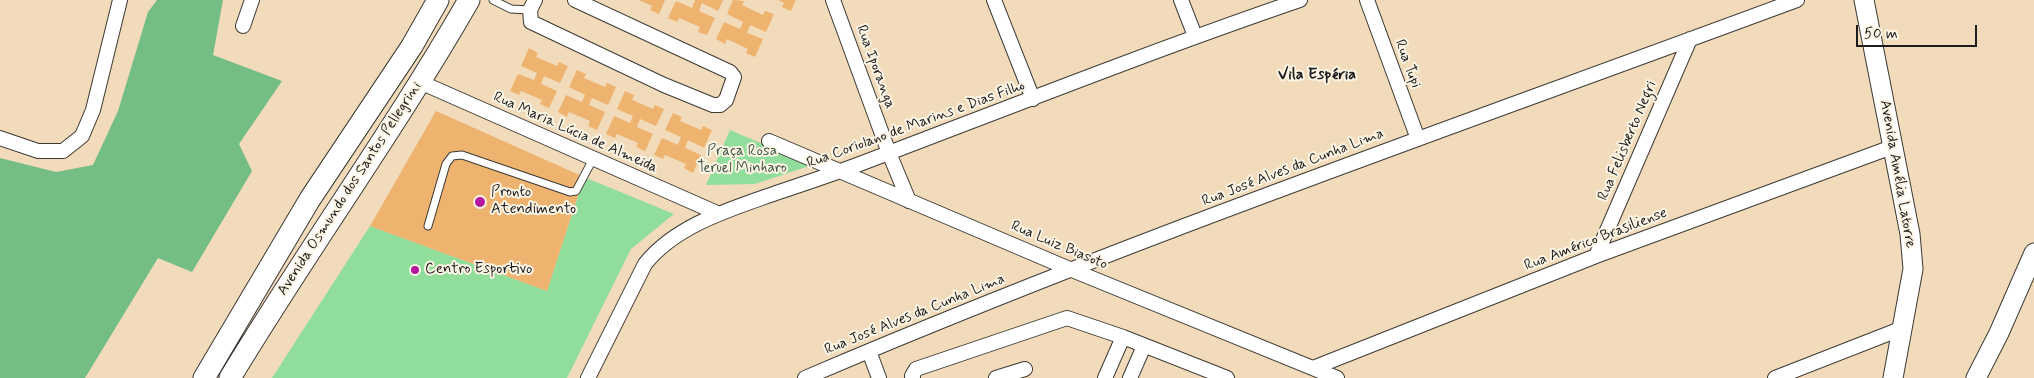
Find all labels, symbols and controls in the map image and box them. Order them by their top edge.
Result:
scale bar [1859,15,1980,47]
street label: Rua Iporanga [852,23,898,111]
text: 50 m [1864,24,1898,44]
street label: Rua Tupi [1390,37,1424,91]
district label: Vila Espéria [1278,66,1356,86]
street label: Rua Coriolano de Marins e Dias Filho [805,77,1027,173]
street label: Rua Felisberto Negri [1595,78,1661,204]
street label: Avenida Osmundo dos Santos Pellegrini [274,79,426,299]
street label: Rua Maria Lúcia de Almeida [490,89,660,177]
street label: Avenida Amélia Latorre [1875,99,1919,249]
street label: Rua José Alves da Cunha Lima [1200,125,1386,211]
park label: Praça Rosa Teruel Minharo [697,143,787,178]
place label: Pronto Atendimento [491,184,576,219]
marker: Pronto Atendimento [473,195,487,209]
street label: Rua Américo Brasiliense [1522,204,1670,276]
street label: Rua Luiz Biasoto [1008,218,1110,274]
place label: Centro Esportivo [425,261,533,279]
marker: Centro Esportivo [409,264,421,276]
street label: Rua José Alves da Cunha Lima [822,271,1008,359]

